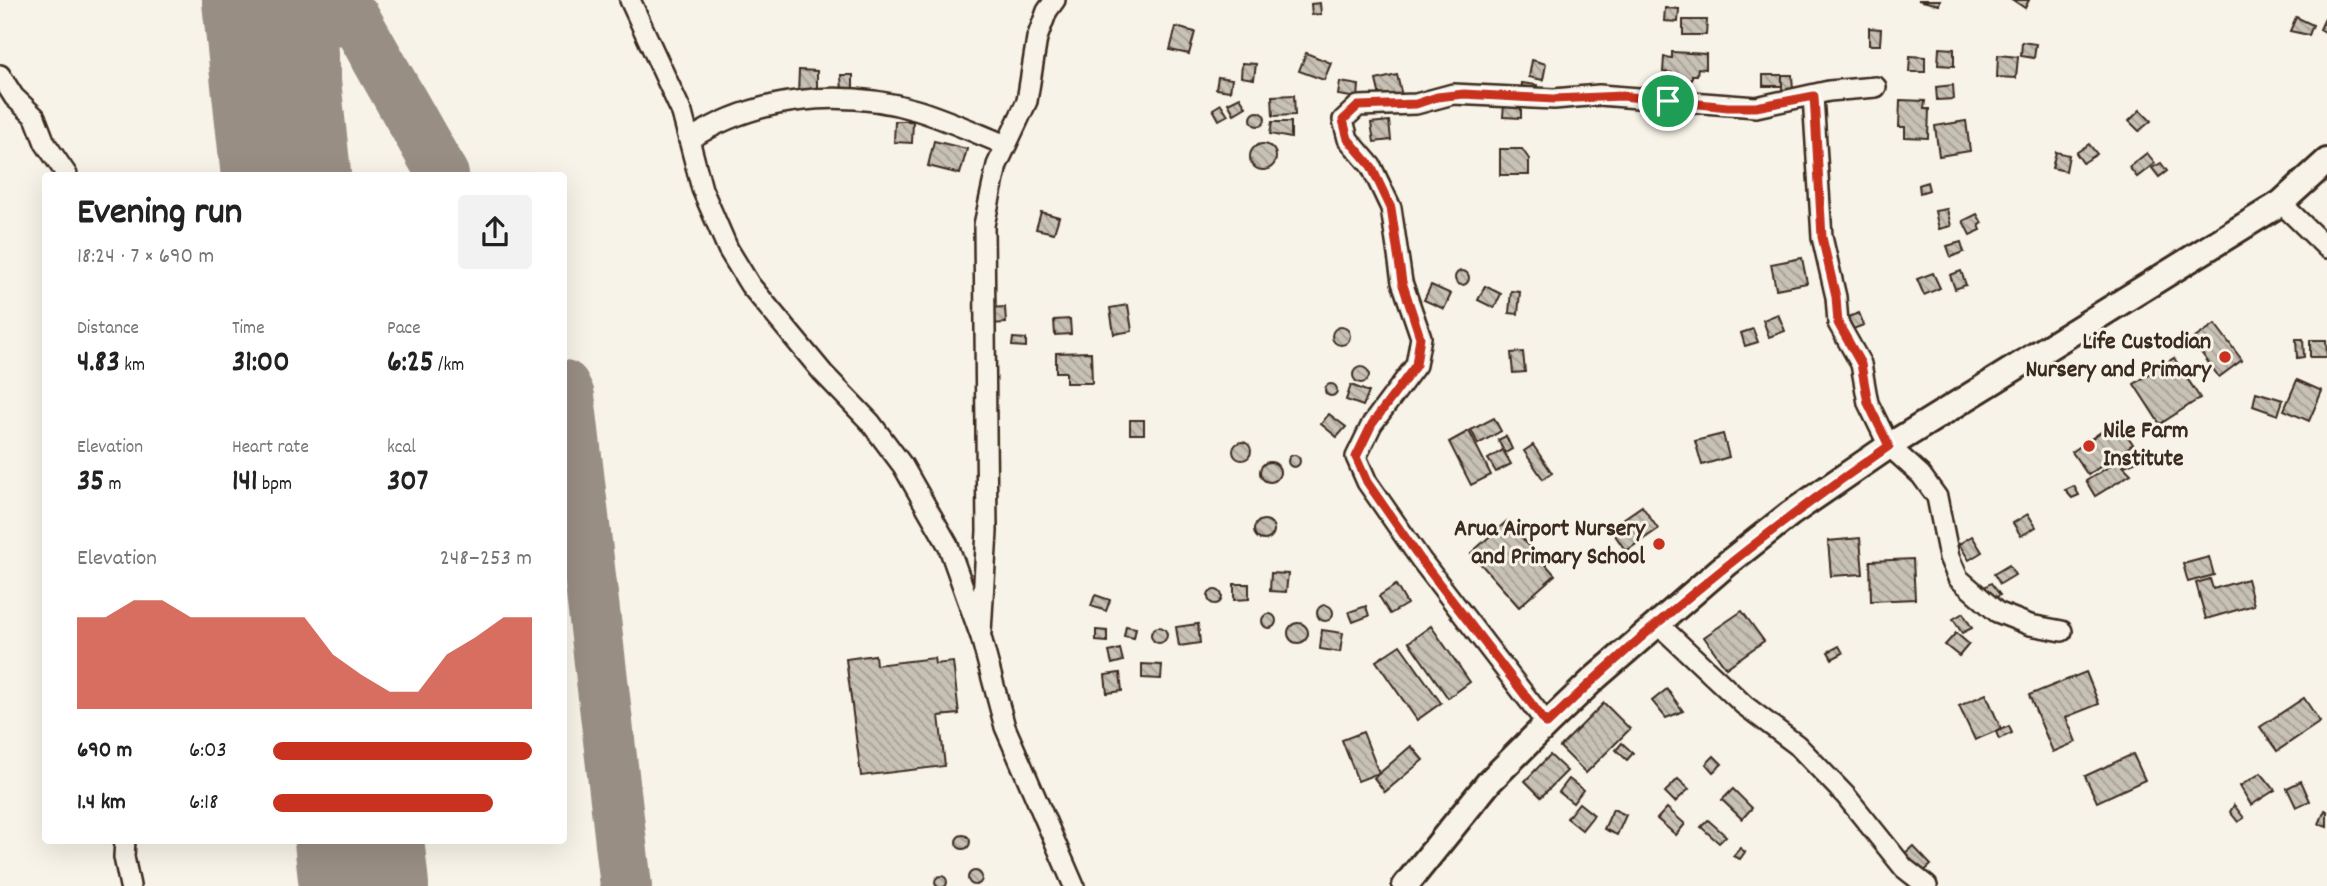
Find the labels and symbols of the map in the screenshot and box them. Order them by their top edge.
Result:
pin [1638,71,1698,131]
place label: Life Custodian Nursery and Primary [2025,326,2212,388]
marker: Life Custodian Nursery and Primary [2217,349,2233,365]
place label: Nile Farm Institute [2103,415,2188,477]
marker: Nile Farm Institute [2081,438,2097,454]
place label: Arua Airport Nursery and Primary School [1454,513,1646,575]
marker: Arua Airport Nursery and Primary School [1651,536,1667,552]

